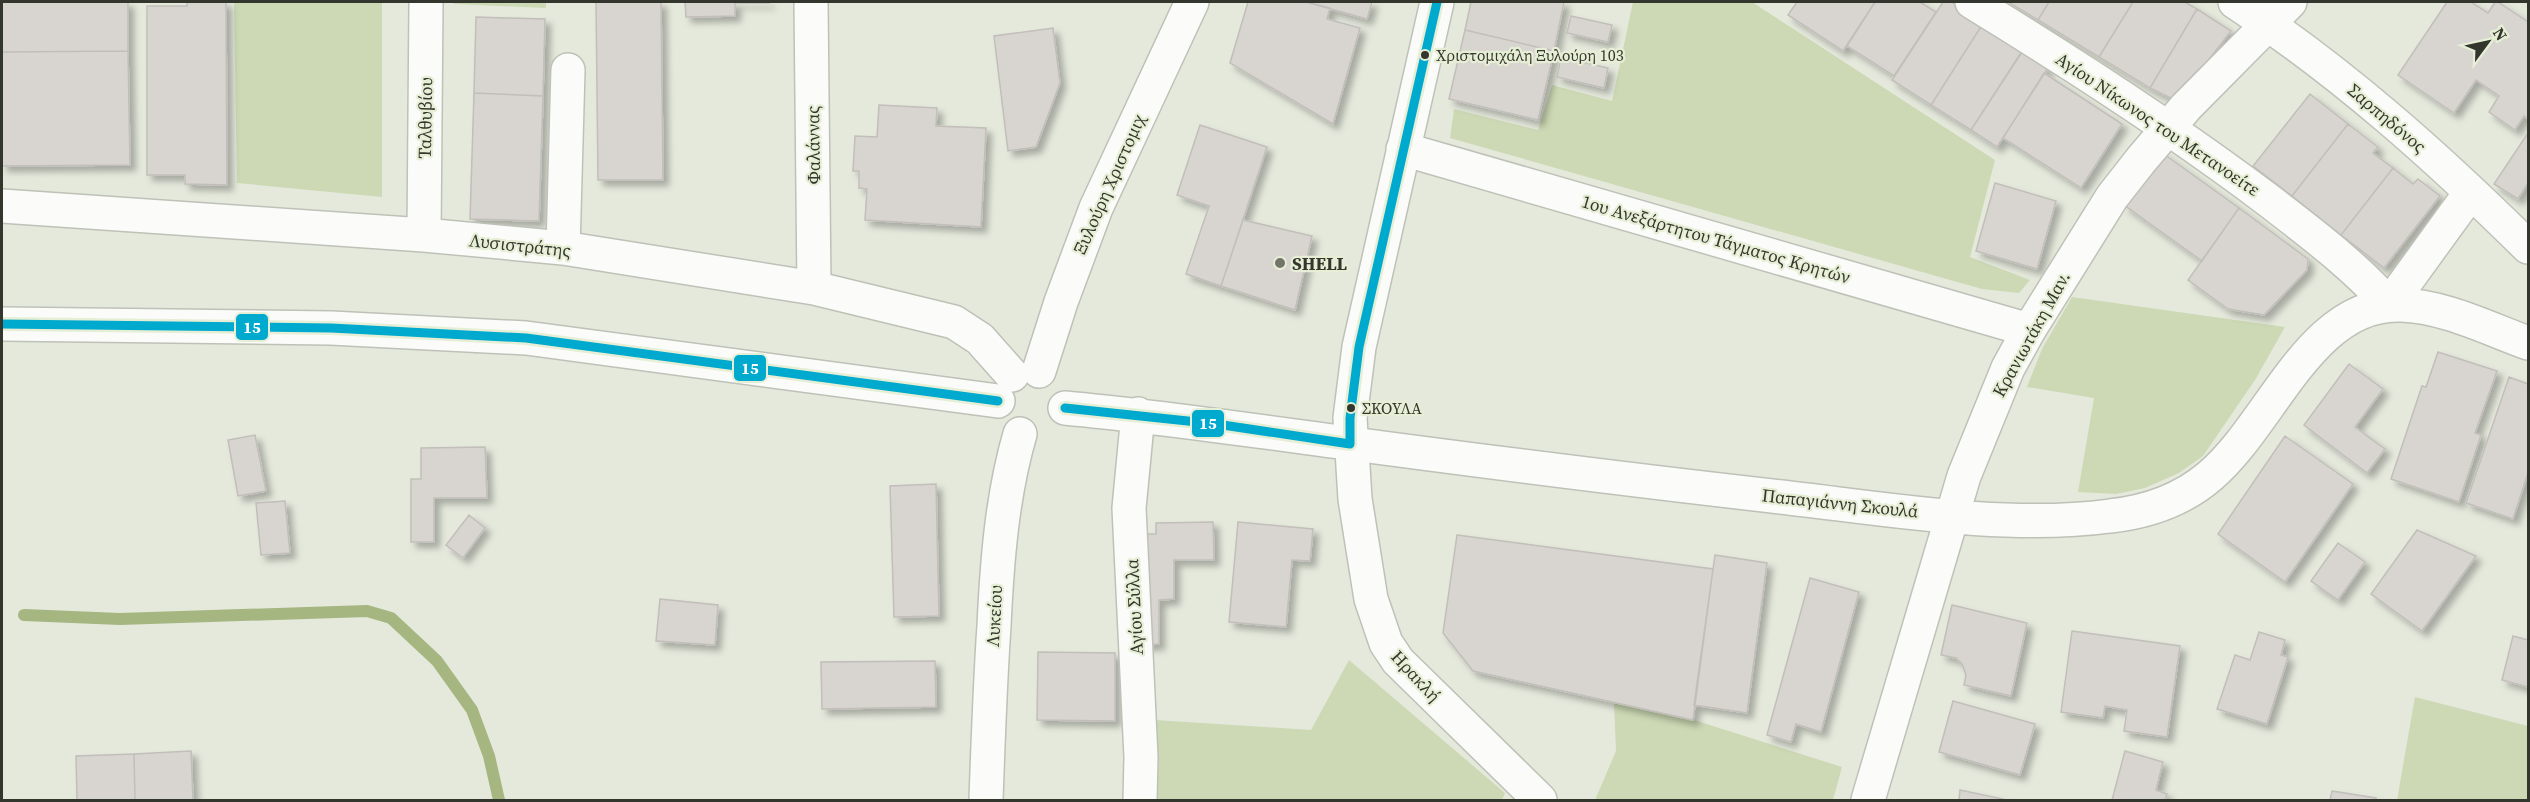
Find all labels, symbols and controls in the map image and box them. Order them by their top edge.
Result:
north arrow [2458,12,2518,72]
text: N [2488,23,2513,45]
place label: Χριστομιχάλη Ξυλούρη 103 [1436,44,1624,66]
street label: Αγίου Νίκωνος του Μετανοείτε [2051,46,2265,202]
marker: Χριστομιχάλη Ξυλούρη 103 [1419,49,1431,61]
street label: Ταλθυβίου [412,77,438,159]
street label: Σαρπηδόνος [2342,78,2432,158]
street label: Φαλάννας [800,105,826,185]
street label: Ξυλούρη Χριστομιχ [1067,109,1152,258]
street label: 1ου Ανεξάρτητου Τάγματος Κρητών [1579,189,1853,289]
street label: Λυσιστράτης [468,227,572,263]
place label: SHELL [1292,251,1348,276]
marker: SHELL [1273,256,1287,270]
street label: Κρανιωτάκη Μαν. [1986,267,2076,401]
line badge: 15 [235,313,269,341]
text: 15 [243,316,261,338]
line badge: 15 [733,354,767,382]
text: 15 [741,357,759,379]
place label: ΣΚΟΥΛΑ [1362,397,1422,419]
marker: ΣΚΟΥΛΑ [1345,402,1357,414]
line badge: 15 [1191,409,1225,438]
text: 15 [1199,412,1217,434]
street label: Παπαγιάννη Σκουλά [1761,482,1919,524]
street label: Αγίου Σύλλα [1119,559,1149,655]
street label: Λυκείου [980,584,1008,648]
street label: Ηρακλή [1386,645,1446,707]

